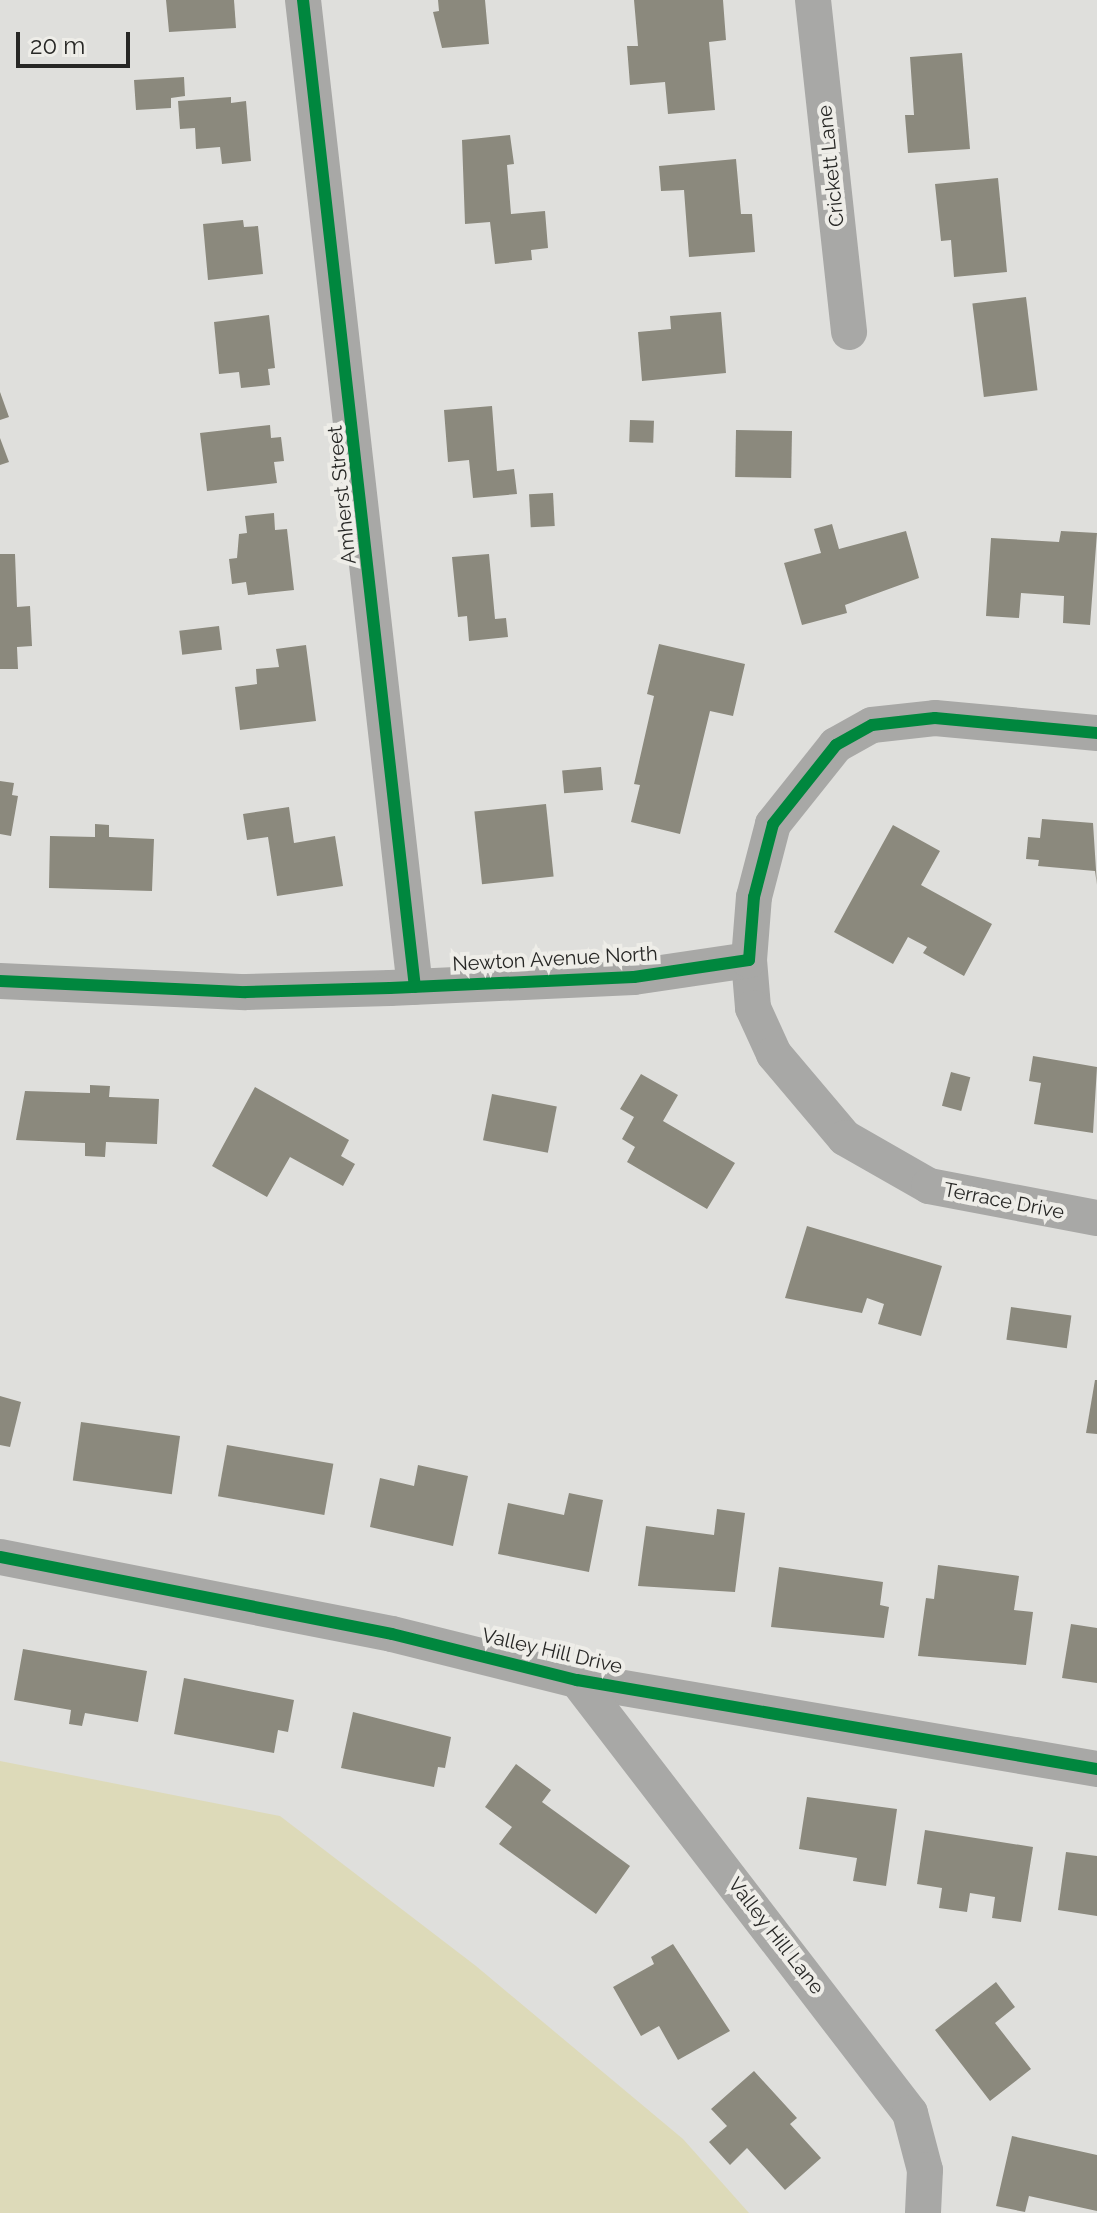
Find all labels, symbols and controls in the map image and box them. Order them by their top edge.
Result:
scale bar [20,16,134,66]
text: 20 m [30,31,85,60]
street label: Crickett Lane [813,104,849,228]
street label: Amherst Street [323,425,361,565]
street label: Newton Avenue North [452,942,658,976]
street label: Terrace Drive [942,1178,1066,1224]
street label: Valley Hill Drive [479,1623,625,1679]
street label: Valley Hill Lane [723,1872,829,2000]

